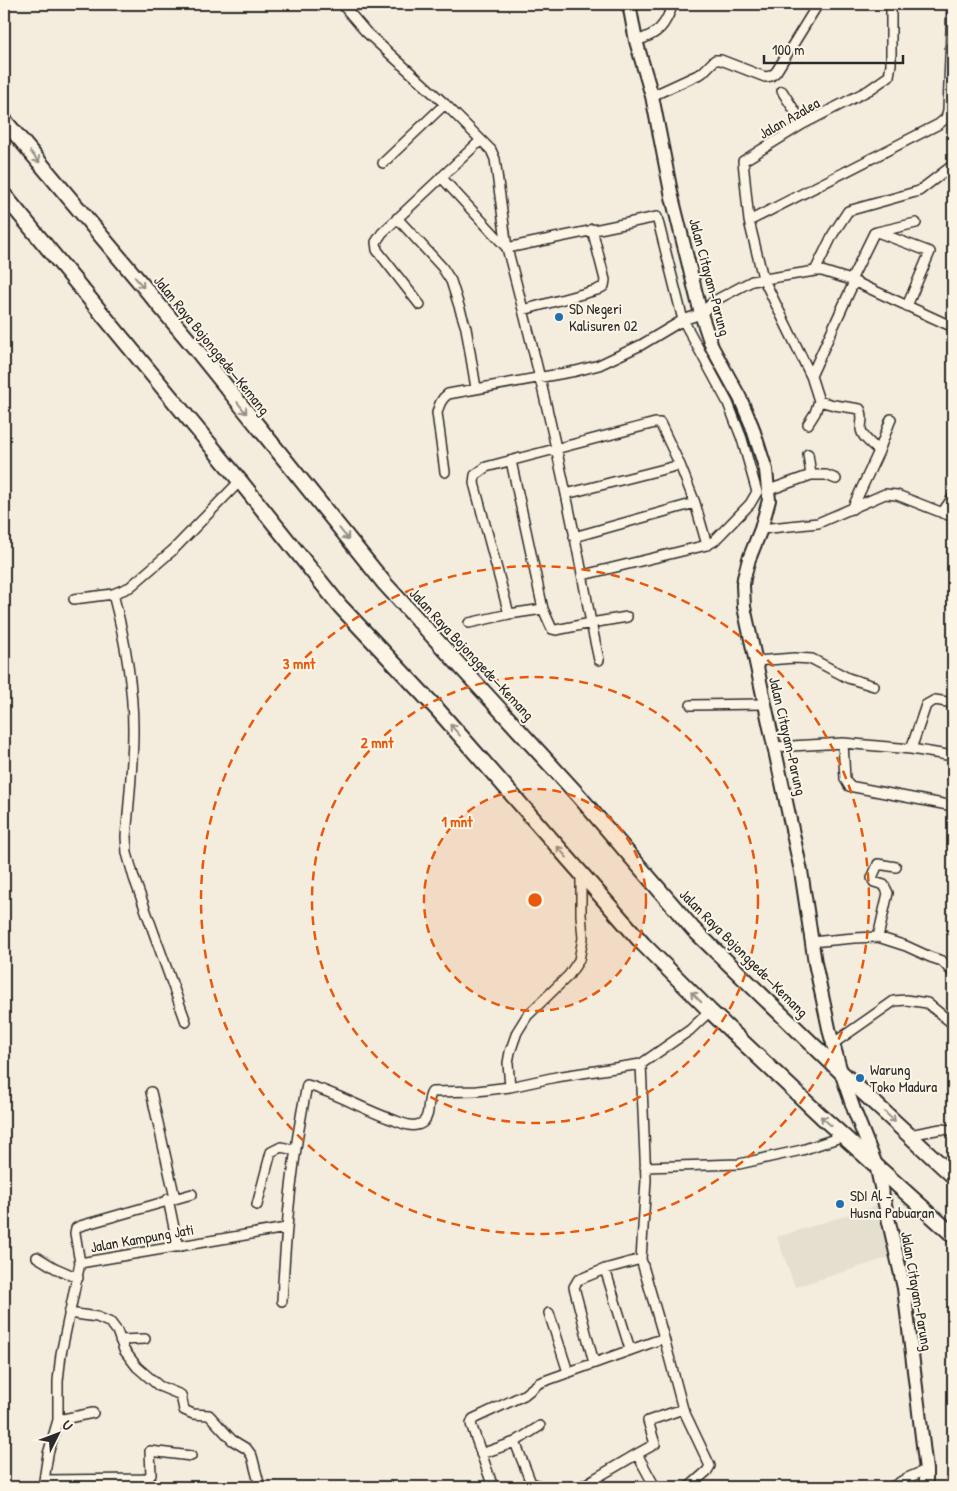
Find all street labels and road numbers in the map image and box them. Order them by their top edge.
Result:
street label: Jalan Azalea [755,92,823,144]
street label: Jalan Citayam-Parung [684,216,736,338]
street label: Jalan Raya Bojonggede—Kemang [149,271,275,420]
street label: Jalan Raya Bojonggede—Kemang [405,583,539,725]
street label: Jalan Citayam-Parung [764,675,812,798]
street label: Jalan Raya Bojonggede—Kemang [675,884,813,1022]
street label: Jalan Kampung Jati [89,1219,195,1257]
street label: Jalan Citayam-Parung [896,1230,938,1353]

